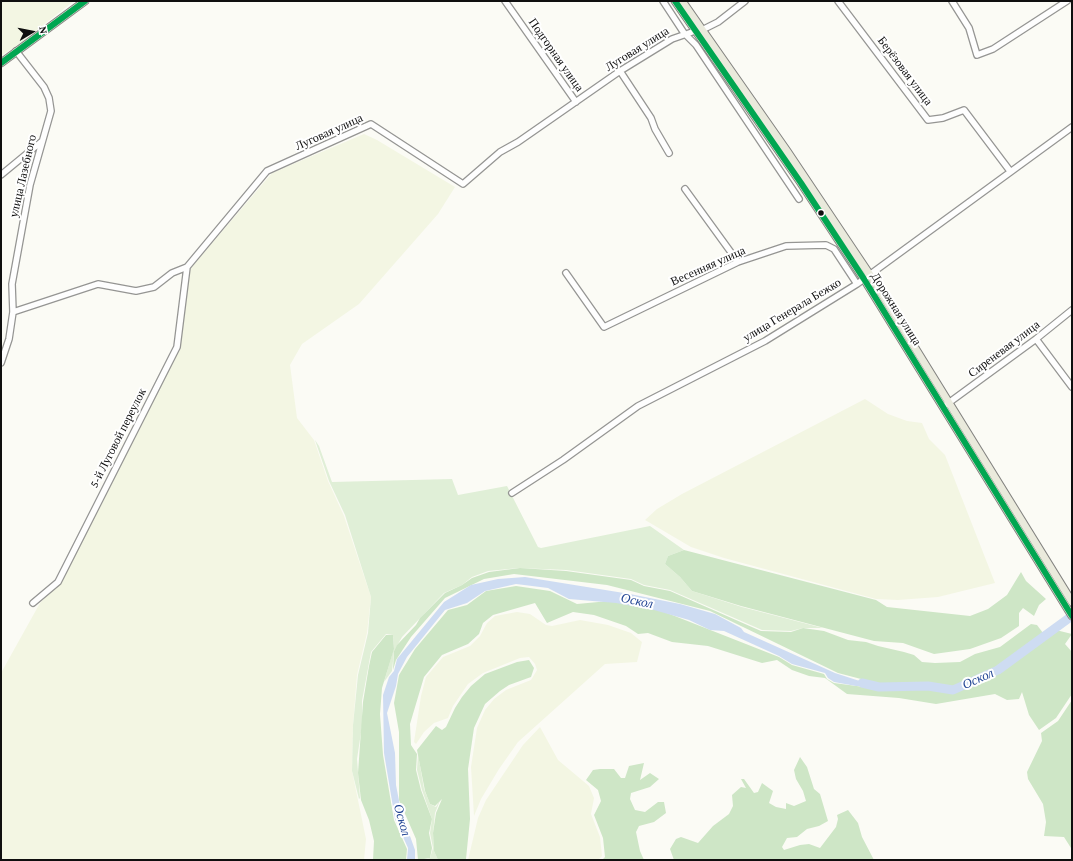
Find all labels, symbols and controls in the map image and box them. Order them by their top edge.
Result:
north arrow [12,12,52,52]
street label: Подгорная улица [525,16,587,94]
street label: Луговая улица [602,24,672,74]
text: N [37,25,50,35]
street label: Берёзовая улица [874,34,936,108]
street label: Луговая улица [293,111,365,153]
street label: улица Лазебного [6,133,40,219]
unlabelled marker [816,208,826,218]
street label: Весенняя улица [668,243,748,289]
street label: Дорожная улица [868,270,924,348]
street label: улица Генерала Бежко [740,275,844,345]
street label: Сиреневая улица [965,317,1043,381]
street label: 5-й Луговой переулок [87,386,149,490]
water label: Оскол [619,590,655,612]
water label: Оскол [960,665,996,693]
water label: Оскол [390,802,414,838]

